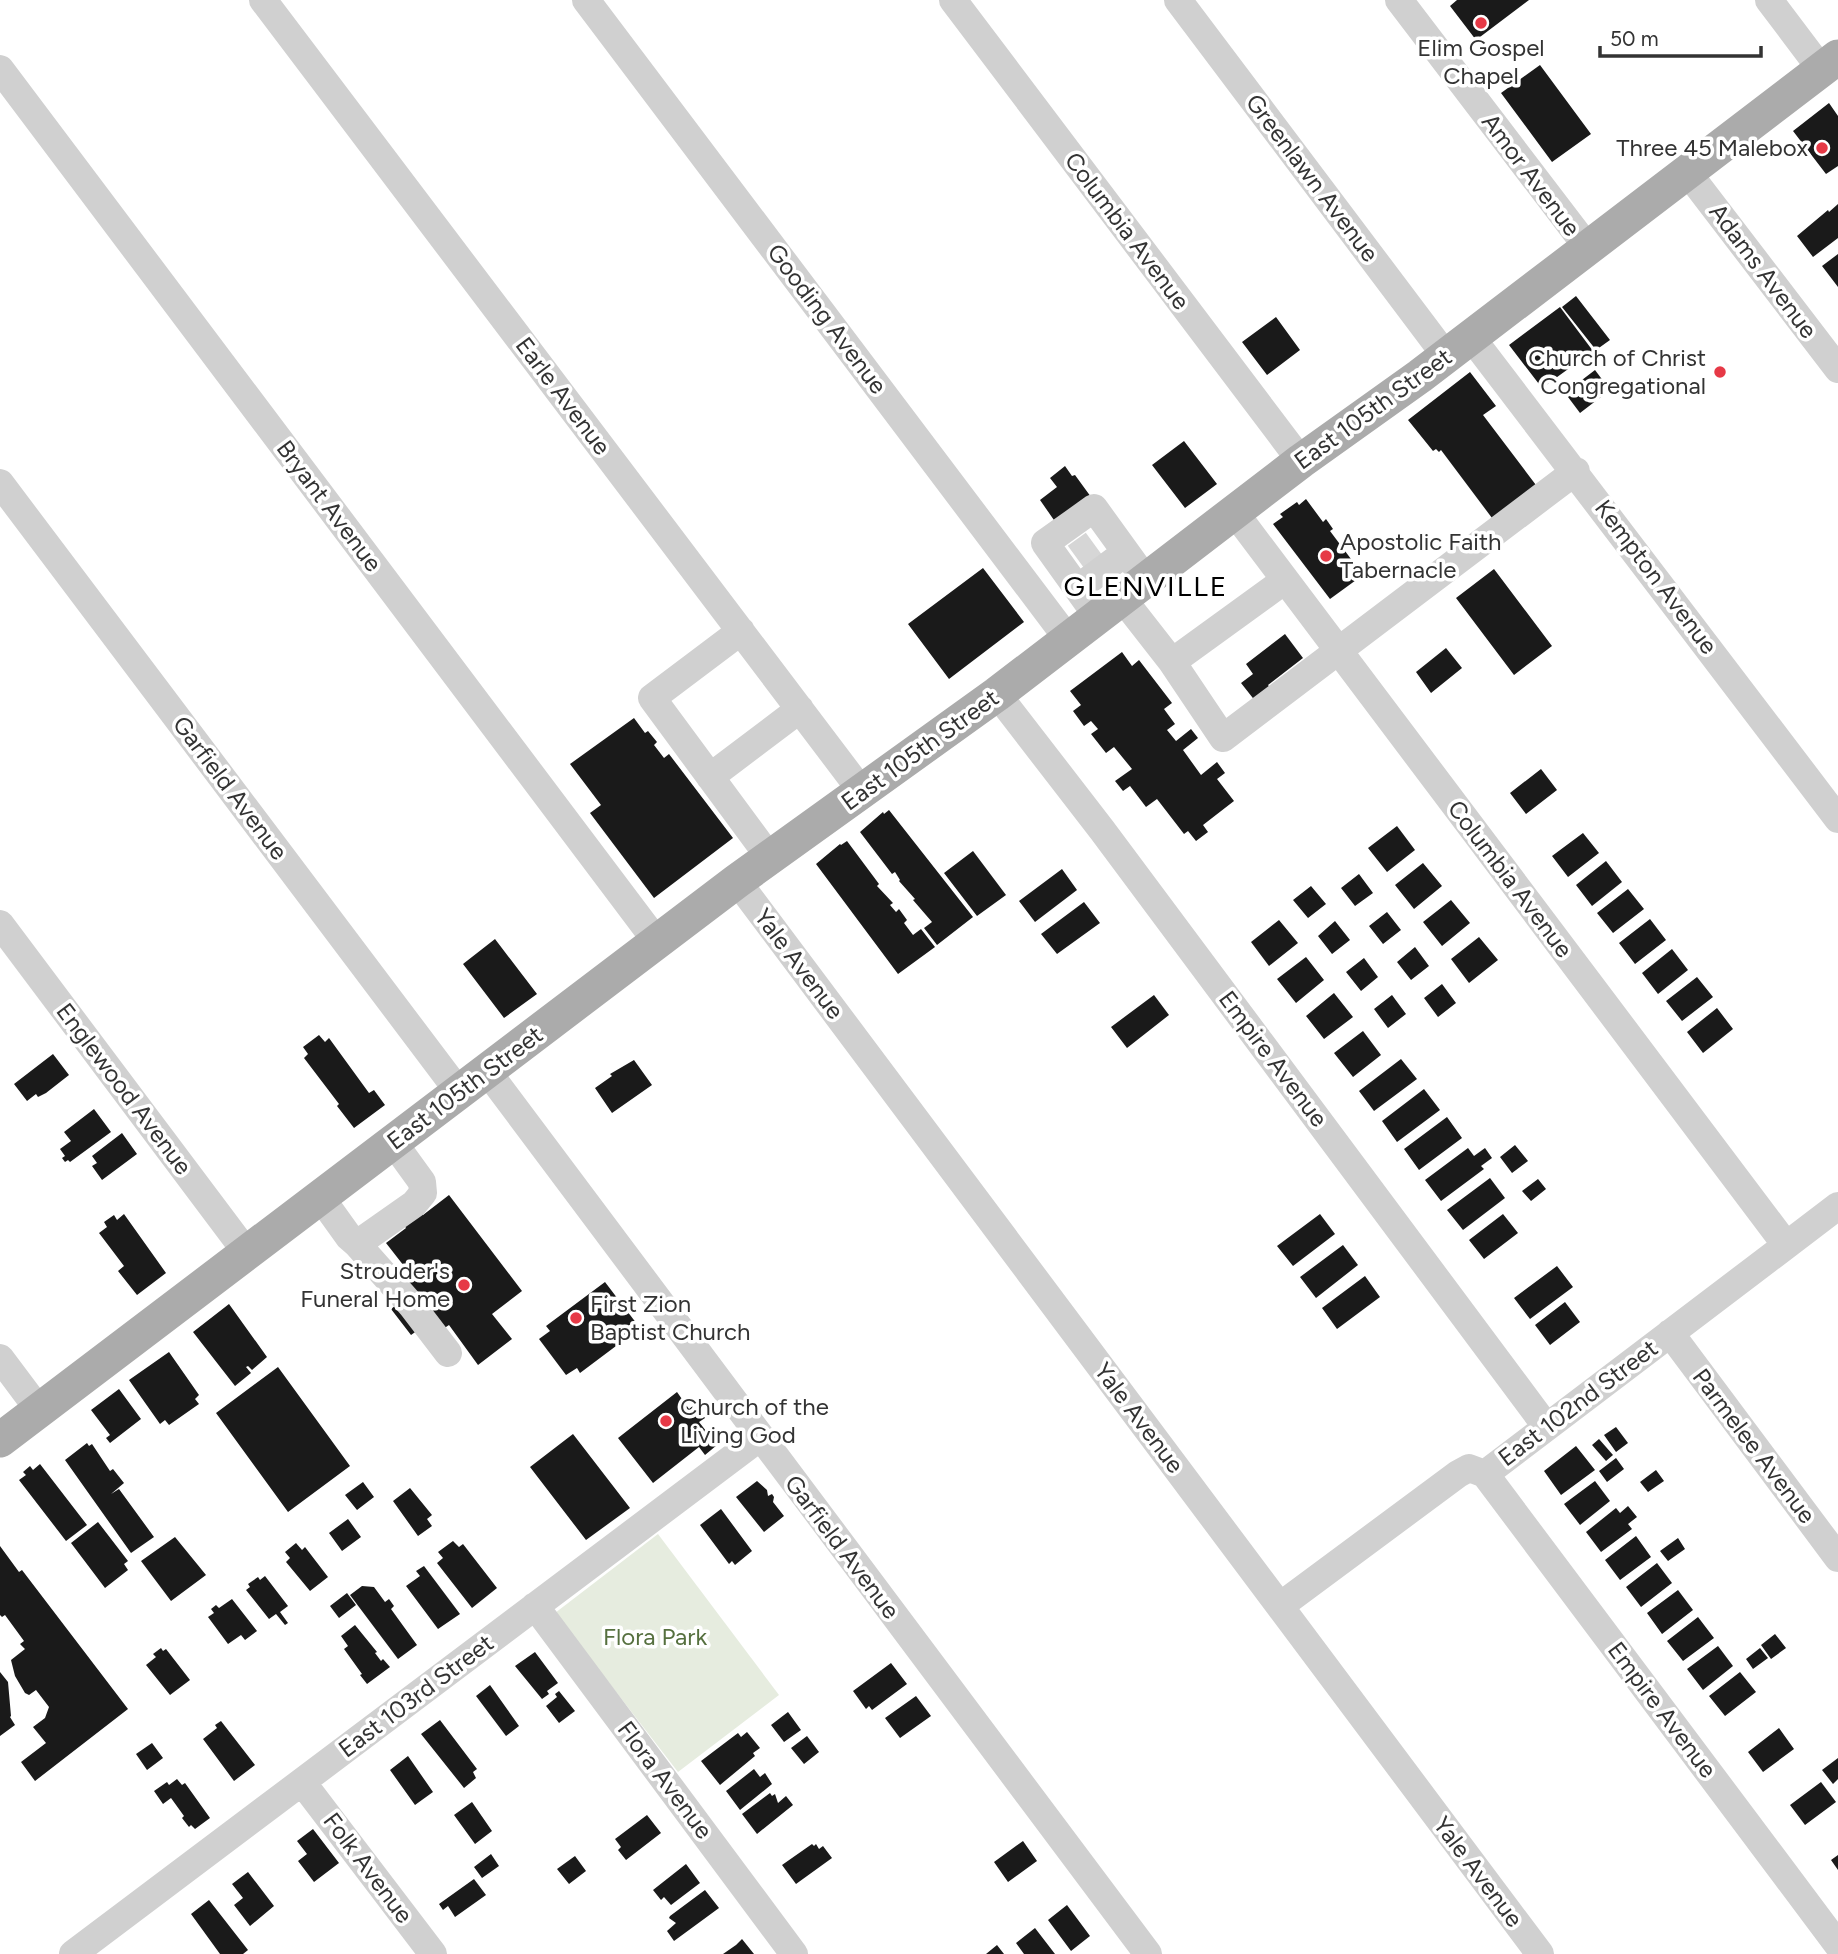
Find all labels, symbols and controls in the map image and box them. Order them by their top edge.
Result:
scale bar [1600,14,1761,58]
marker: Elim Gospel Chapel [1473,15,1489,31]
text: 50 m [1610,26,1659,51]
place label: Elim Gospel Chapel [1417,33,1545,90]
street label: Greenlawn Avenue [1240,88,1385,267]
street label: Amor Avenue [1476,108,1587,242]
place label: Three 45 Malebox [1616,133,1809,162]
marker: Three 45 Malebox [1814,140,1830,156]
street label: Columbia Avenue [1059,146,1196,315]
street label: Adams Avenue [1703,198,1823,344]
street label: Gooding Avenue [762,238,893,399]
street label: Earle Avenue [510,331,617,460]
street label: East 105th Street [1288,342,1457,475]
place label: Church of Christ Congregational [1528,343,1706,400]
marker: Church of Christ Congregational [1712,364,1728,380]
street label: Bryant Avenue [271,434,388,577]
street label: Kempton Avenue [1589,494,1724,660]
place label: Apostolic Faith Tabernacle [1340,527,1501,584]
marker: Apostolic Faith Tabernacle [1318,548,1334,564]
district label: GLENVILLE [1064,569,1228,603]
street label: East 105th Street [835,683,1004,816]
street label: Garfield Avenue [167,710,294,865]
street label: Columbia Avenue [1442,794,1579,963]
street label: Yale Avenue [748,903,850,1025]
street label: Empire Avenue [1213,985,1334,1132]
street label: Englewood Avenue [50,997,198,1180]
street label: East 105th Street [381,1020,548,1156]
place label: Strouder's Funeral Home [300,1256,450,1313]
marker: Strouder's Funeral Home [456,1277,472,1293]
place label: First Zion Baptist Church [590,1289,751,1346]
marker: First Zion Baptist Church [568,1310,584,1326]
street label: East 102nd Street [1492,1333,1663,1472]
street label: Yale Avenue [1088,1357,1190,1479]
street label: Parmelee Avenue [1687,1363,1822,1529]
place label: Church of the Living God [680,1392,829,1449]
marker: Church of the Living God [658,1413,674,1429]
street label: Garfield Avenue [779,1469,906,1624]
park label: Flora Park [603,1622,707,1651]
street label: East 103rd Street [333,1628,499,1763]
street label: Empire Avenue [1602,1636,1723,1783]
street label: Flora Avenue [612,1715,719,1844]
street label: Folk Avenue [317,1807,419,1929]
street label: Yale Avenue [1427,1811,1529,1933]

